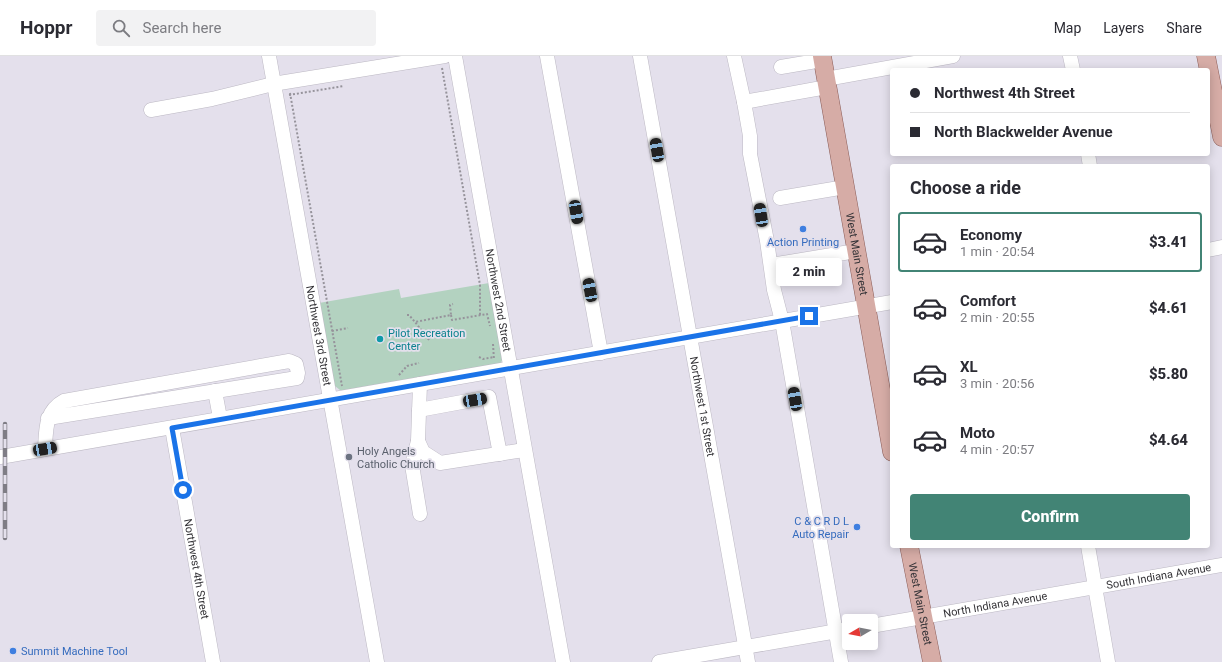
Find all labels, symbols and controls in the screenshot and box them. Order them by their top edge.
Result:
search box [96,10,376,46]
text: Hoppr [20,16,72,39]
icon: search [110,17,132,39]
text: Search here [142,19,221,37]
text: Map [1054,20,1081,36]
text: Layers [1103,20,1144,36]
text: Share [1166,20,1202,36]
text: Northwest 4th Street [934,84,1075,102]
text: North Blackwelder Avenue [934,123,1113,141]
car [649,137,665,163]
text: Choose a ride [910,177,1021,198]
car [568,199,584,225]
car [753,202,769,228]
street label: West Main Street [843,212,871,297]
marker: Action Printing [798,224,808,234]
icon: car [912,224,948,260]
text: Economy [960,226,1022,244]
text: $3.41 [1149,233,1188,251]
place label: Action Printing [767,236,839,249]
text: 1 min · 20:54 [960,244,1035,259]
street label: Northwest 2nd Street [483,248,514,353]
callout: 2 min [776,258,842,286]
text: 2 min [793,264,825,279]
car [582,277,598,303]
street label: Northwest 3rd Street [303,284,334,387]
icon: car [912,290,948,326]
text: Comfort [960,292,1016,310]
text: $4.61 [1149,299,1188,317]
route end [800,307,818,325]
text: 2 min · 20:55 [960,310,1035,325]
place label: Pilot Recreation Center [388,327,465,353]
marker: Pilot Recreation Center [375,334,385,344]
street label: Northwest 1st Street [687,355,718,458]
icon: car [912,356,948,392]
text: XL [960,358,978,376]
text: $5.80 [1149,365,1188,383]
text: 3 min · 20:56 [960,376,1035,391]
car [787,386,803,412]
car [462,392,488,408]
icon: car [912,422,948,458]
text: Moto [960,424,995,442]
text: $4.64 [1149,431,1188,449]
car [32,441,58,457]
text: 4 min · 20:57 [960,442,1035,457]
place label: Holy Angels Catholic Church [357,445,435,471]
marker: Holy Angels Catholic Church [344,452,354,462]
route start [174,481,192,499]
button: Confirm [910,494,1190,540]
place label: C & C R D L Auto Repair [792,515,849,541]
street label: Northwest 4th Street [182,518,212,620]
marker: C & C R D L Auto Repair [852,522,862,532]
street label: South Indiana Avenue [1105,560,1212,591]
street label: West Main Street [906,562,935,647]
street label: North Indiana Avenue [942,589,1048,620]
north arrow [842,614,878,650]
map controls [842,614,878,650]
place label: Summit Machine Tool [21,645,128,658]
marker: Summit Machine Tool [8,646,18,656]

